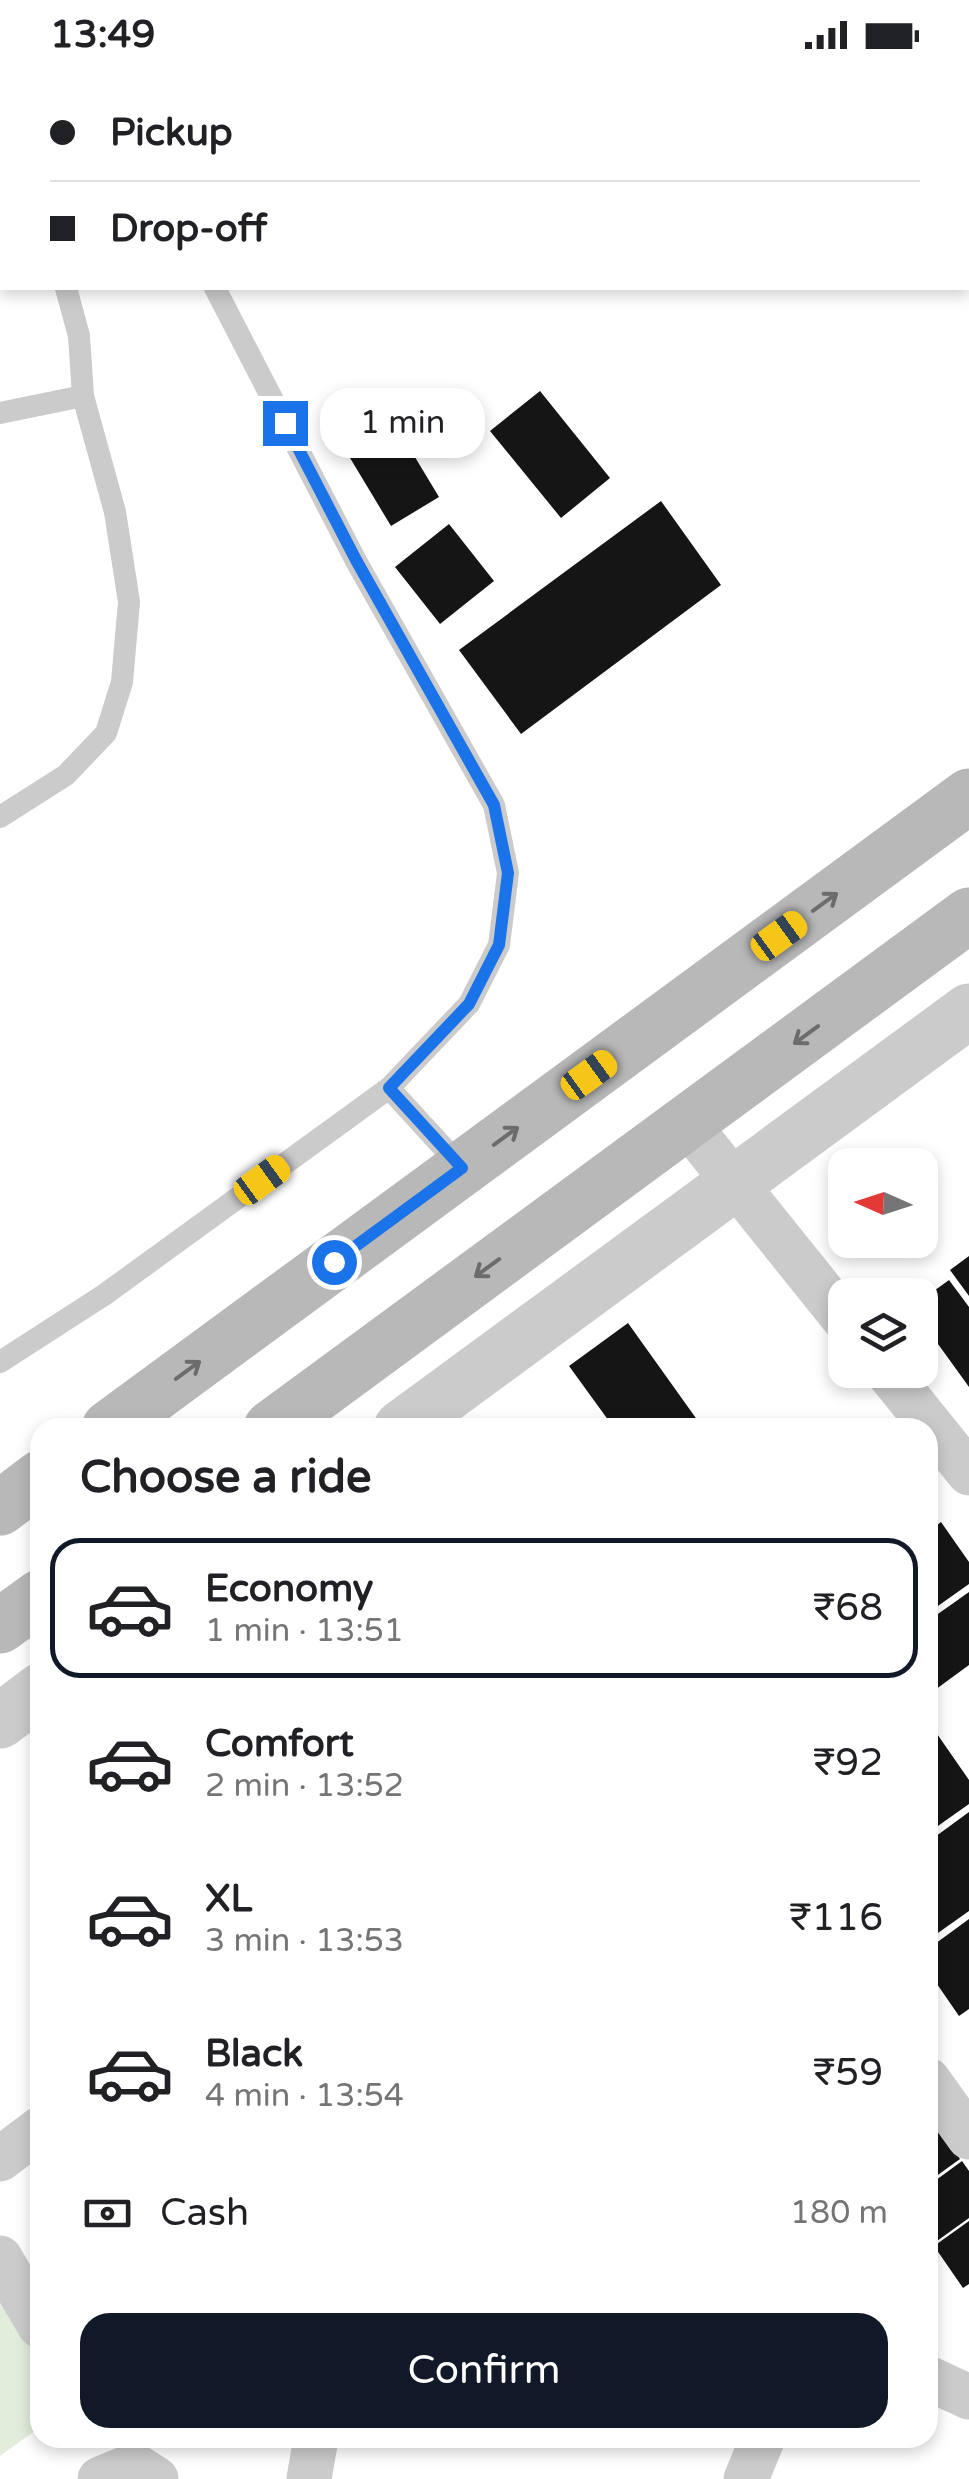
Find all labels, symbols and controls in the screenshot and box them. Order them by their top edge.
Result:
text: 13:49 [50,12,155,58]
text: Pickup [110,110,233,156]
text: Drop-off [110,206,267,252]
callout: 1 min [320,388,485,458]
route end [263,401,308,446]
text: 1 min [360,404,445,442]
one-way arrow [810,892,838,913]
car [746,906,812,966]
one-way arrow [793,1024,820,1045]
car [556,1045,622,1105]
one-way arrow [492,1126,519,1147]
north arrow [828,1148,938,1258]
map controls [828,1148,938,1388]
car [229,1150,295,1210]
route start [312,1240,357,1285]
one-way arrow [474,1258,501,1279]
button: layers [828,1278,938,1388]
one-way arrow [174,1359,201,1380]
text: Choose a ride [80,1451,371,1505]
icon: car [85,1563,175,1653]
text: Economy [205,1566,373,1612]
text: ₹68 [813,1585,883,1631]
text: 1 min · 13:51 [205,1612,404,1650]
icon: car [85,1718,175,1808]
text: Comfort [205,1721,354,1767]
text: ₹92 [813,1740,883,1786]
text: 2 min · 13:52 [205,1767,404,1805]
icon: car [85,1873,175,1963]
text: XL [205,1876,252,1922]
text: ₹116 [789,1895,883,1941]
text: 3 min · 13:53 [205,1922,404,1960]
icon: car [85,2028,175,2118]
text: Black [205,2031,303,2077]
text: ₹59 [813,2050,883,2096]
text: 4 min · 13:54 [205,2077,404,2115]
icon: cash [80,2186,135,2241]
text: Cash [160,2190,249,2236]
text: 180 m [790,2194,888,2232]
button: Confirm [80,2313,888,2428]

